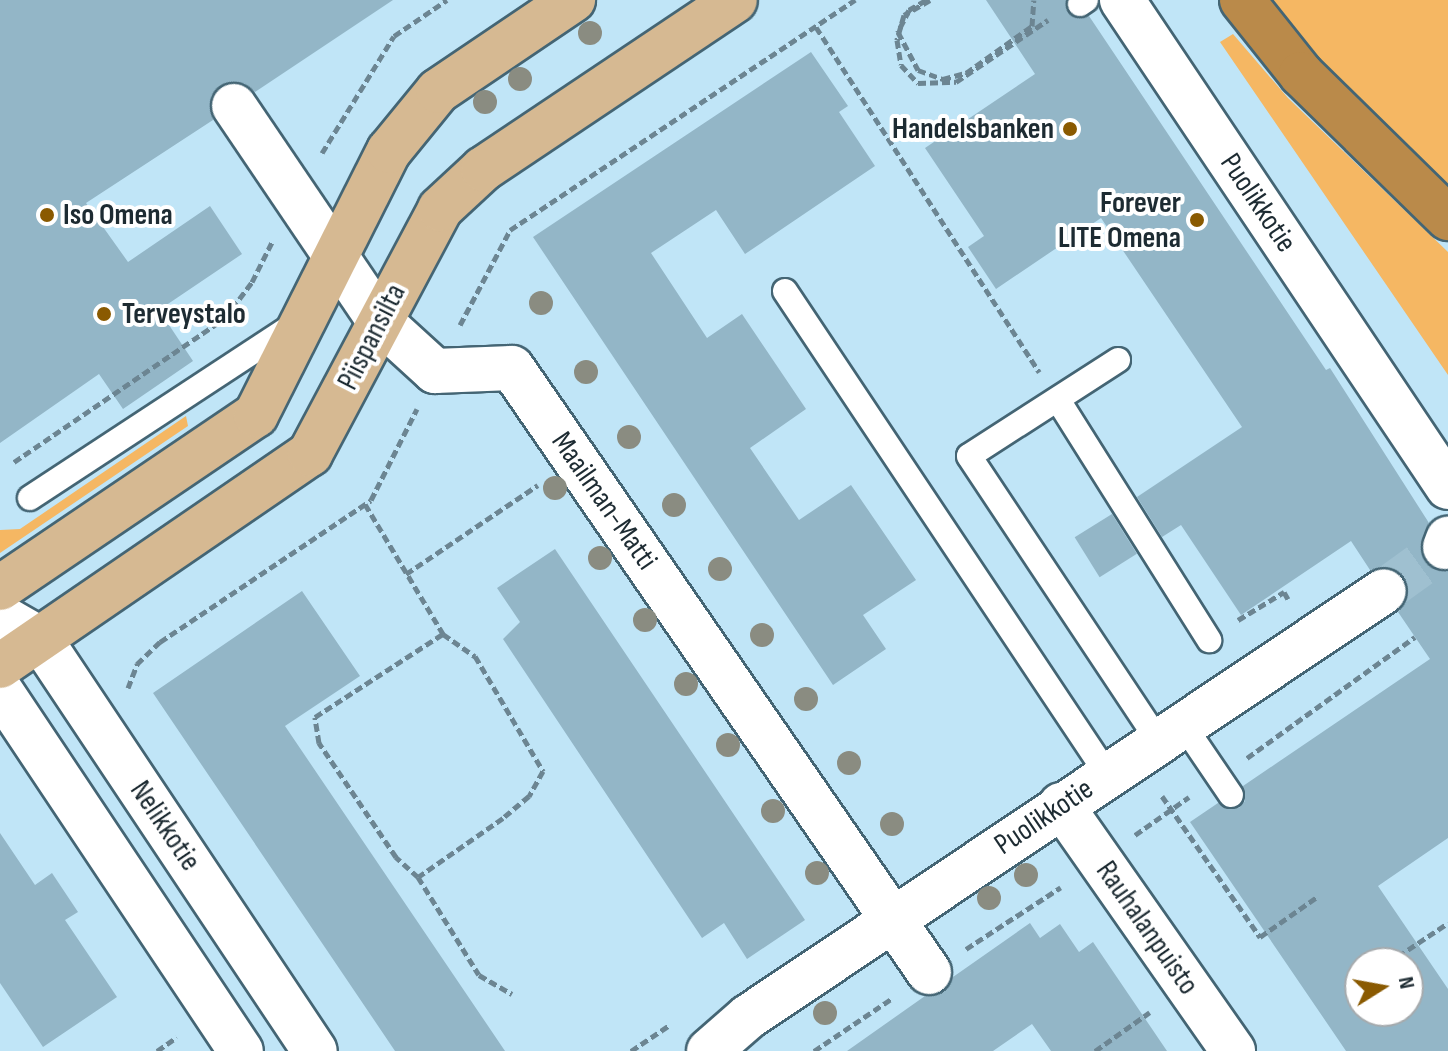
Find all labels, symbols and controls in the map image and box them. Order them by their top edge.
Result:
place label: Handelsbanken [892,111,1054,147]
marker: Handelsbanken [1061,120,1079,138]
street label: Puolikkotie [1212,147,1304,259]
place label: Forever LITE Omena [1058,185,1181,256]
place label: Iso Omena [63,197,173,233]
marker: Iso Omena [38,206,56,224]
marker: Forever LITE Omena [1188,211,1206,229]
street label: Piispansilta [330,278,414,396]
place label: Terveystalo [122,296,246,332]
marker: Terveystalo [93,303,115,325]
street label: Maailman-Matti [543,425,665,577]
street label: Puolikkotie [988,771,1100,863]
street label: Nelikkotie [122,774,208,878]
street label: Rauhalanpuisto [1088,854,1206,1002]
north arrow [1344,947,1424,1027]
text: N [1392,974,1420,991]

